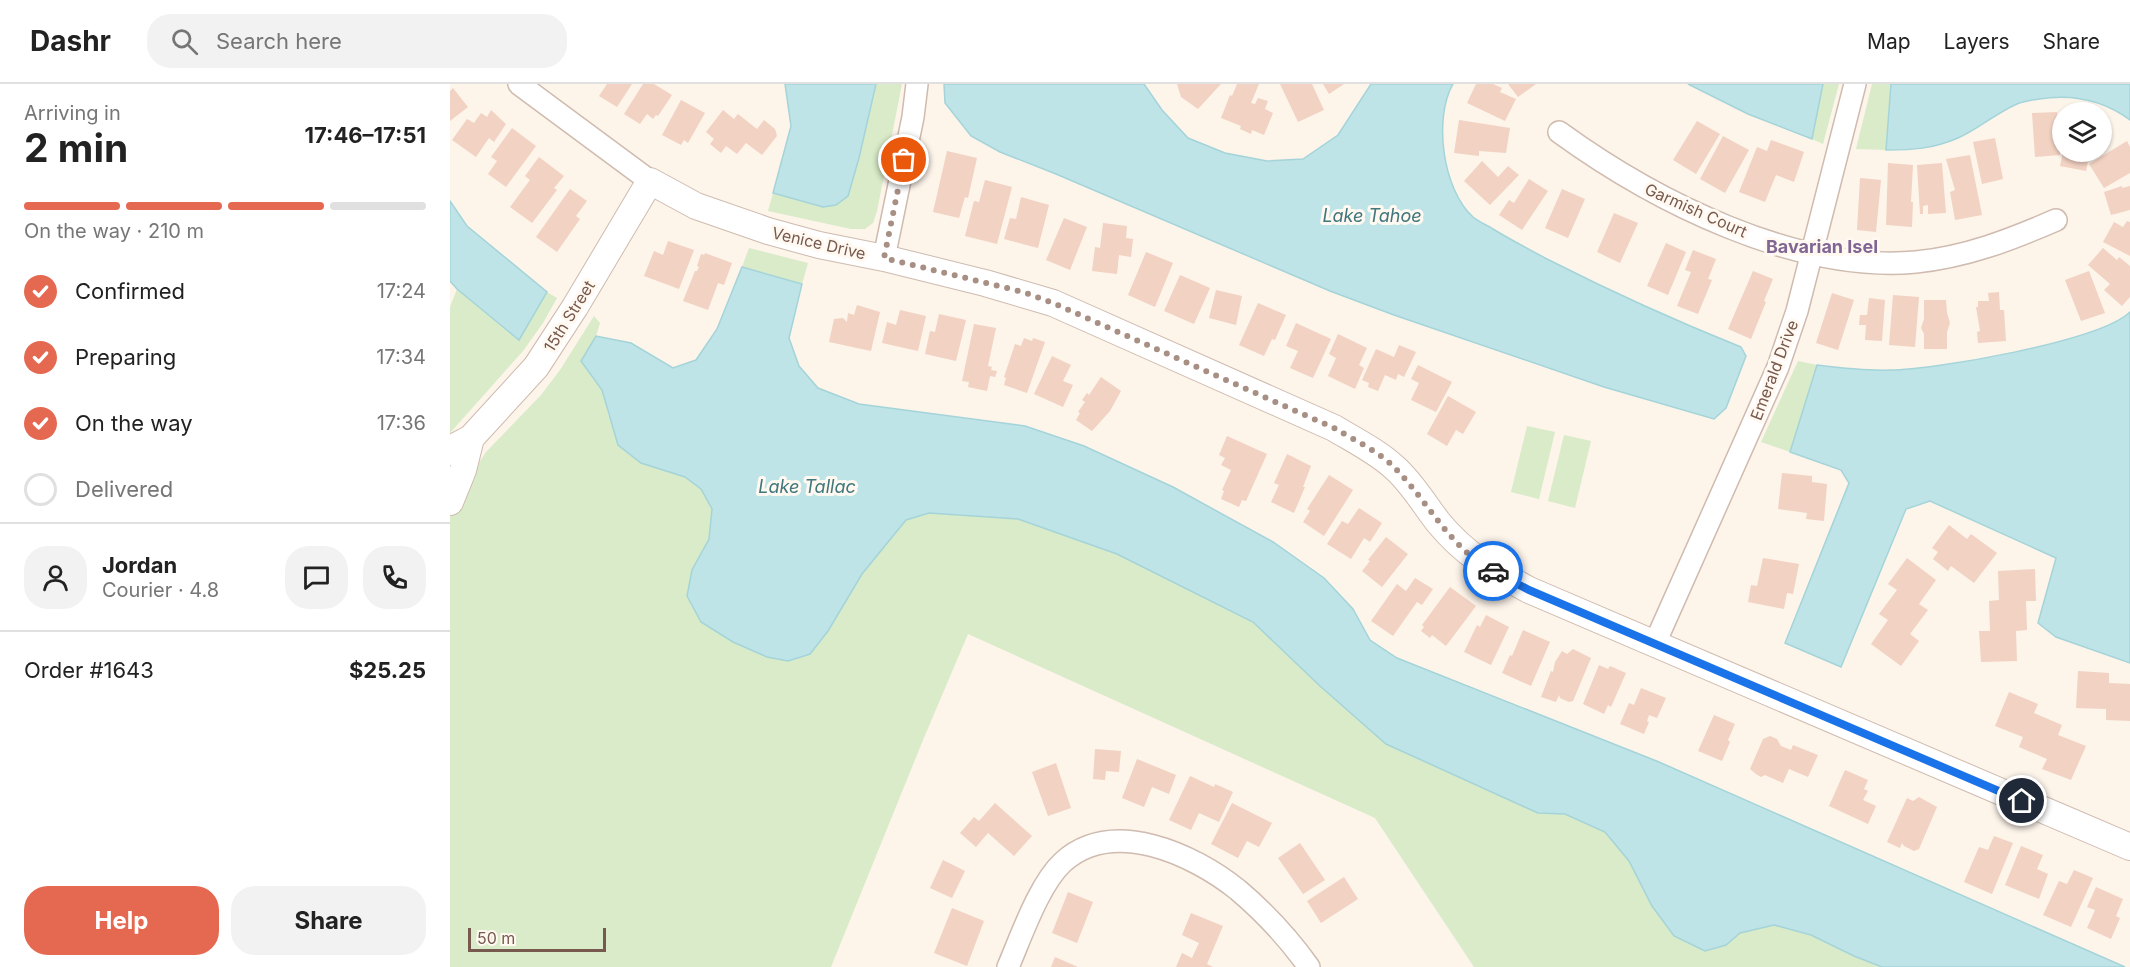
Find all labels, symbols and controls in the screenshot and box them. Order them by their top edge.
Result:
search box [147,14,567,68]
text: Dashr [30,24,111,58]
icon: search [168,25,201,58]
text: Search here [216,28,342,54]
text: Map [1867,29,1911,54]
text: Layers [1944,29,2010,54]
text: Share [2043,29,2100,54]
text: Arriving in [24,101,121,125]
map controls [2052,102,2112,162]
button: layers [2052,102,2112,162]
text: 17:46–17:51 [305,122,426,148]
text: 2 min [24,124,128,171]
pin [878,134,929,185]
icon: bag [887,143,920,176]
street label: Garmish Court [1642,179,1750,241]
water label: Lake Tahoe [1322,205,1422,226]
text: On the way · 210 m [24,219,204,243]
street label: Venice Drive [770,223,868,263]
district label: Bavarian Isel [1766,236,1878,257]
icon: check [24,275,57,308]
street label: 15th Street [539,277,599,355]
text: Confirmed [75,278,185,304]
text: 17:24 [377,279,426,303]
street label: Emerald Drive [1746,317,1802,423]
icon: check [24,341,57,374]
text: Preparing [75,344,176,370]
text: 17:34 [376,345,426,369]
icon: check [24,407,57,440]
text: On the way [75,410,193,436]
text: 17:36 [377,411,426,435]
text: Delivered [75,476,173,502]
water label: Lake Tallac [758,476,856,497]
courier [1463,541,1523,601]
button: person [24,546,87,609]
button: chat [285,546,348,609]
button: phone [363,546,426,609]
text: Jordan [102,552,177,578]
icon: car [1477,555,1510,588]
text: Courier · 4.8 [102,578,219,602]
text: Order #1643 [24,657,154,683]
text: $25.25 [349,657,426,683]
pin [1996,775,2047,826]
icon: home [2005,784,2038,817]
button: Help [24,886,219,955]
button: Share [231,886,426,955]
scale bar [468,925,606,952]
text: 50 m [477,928,515,948]

